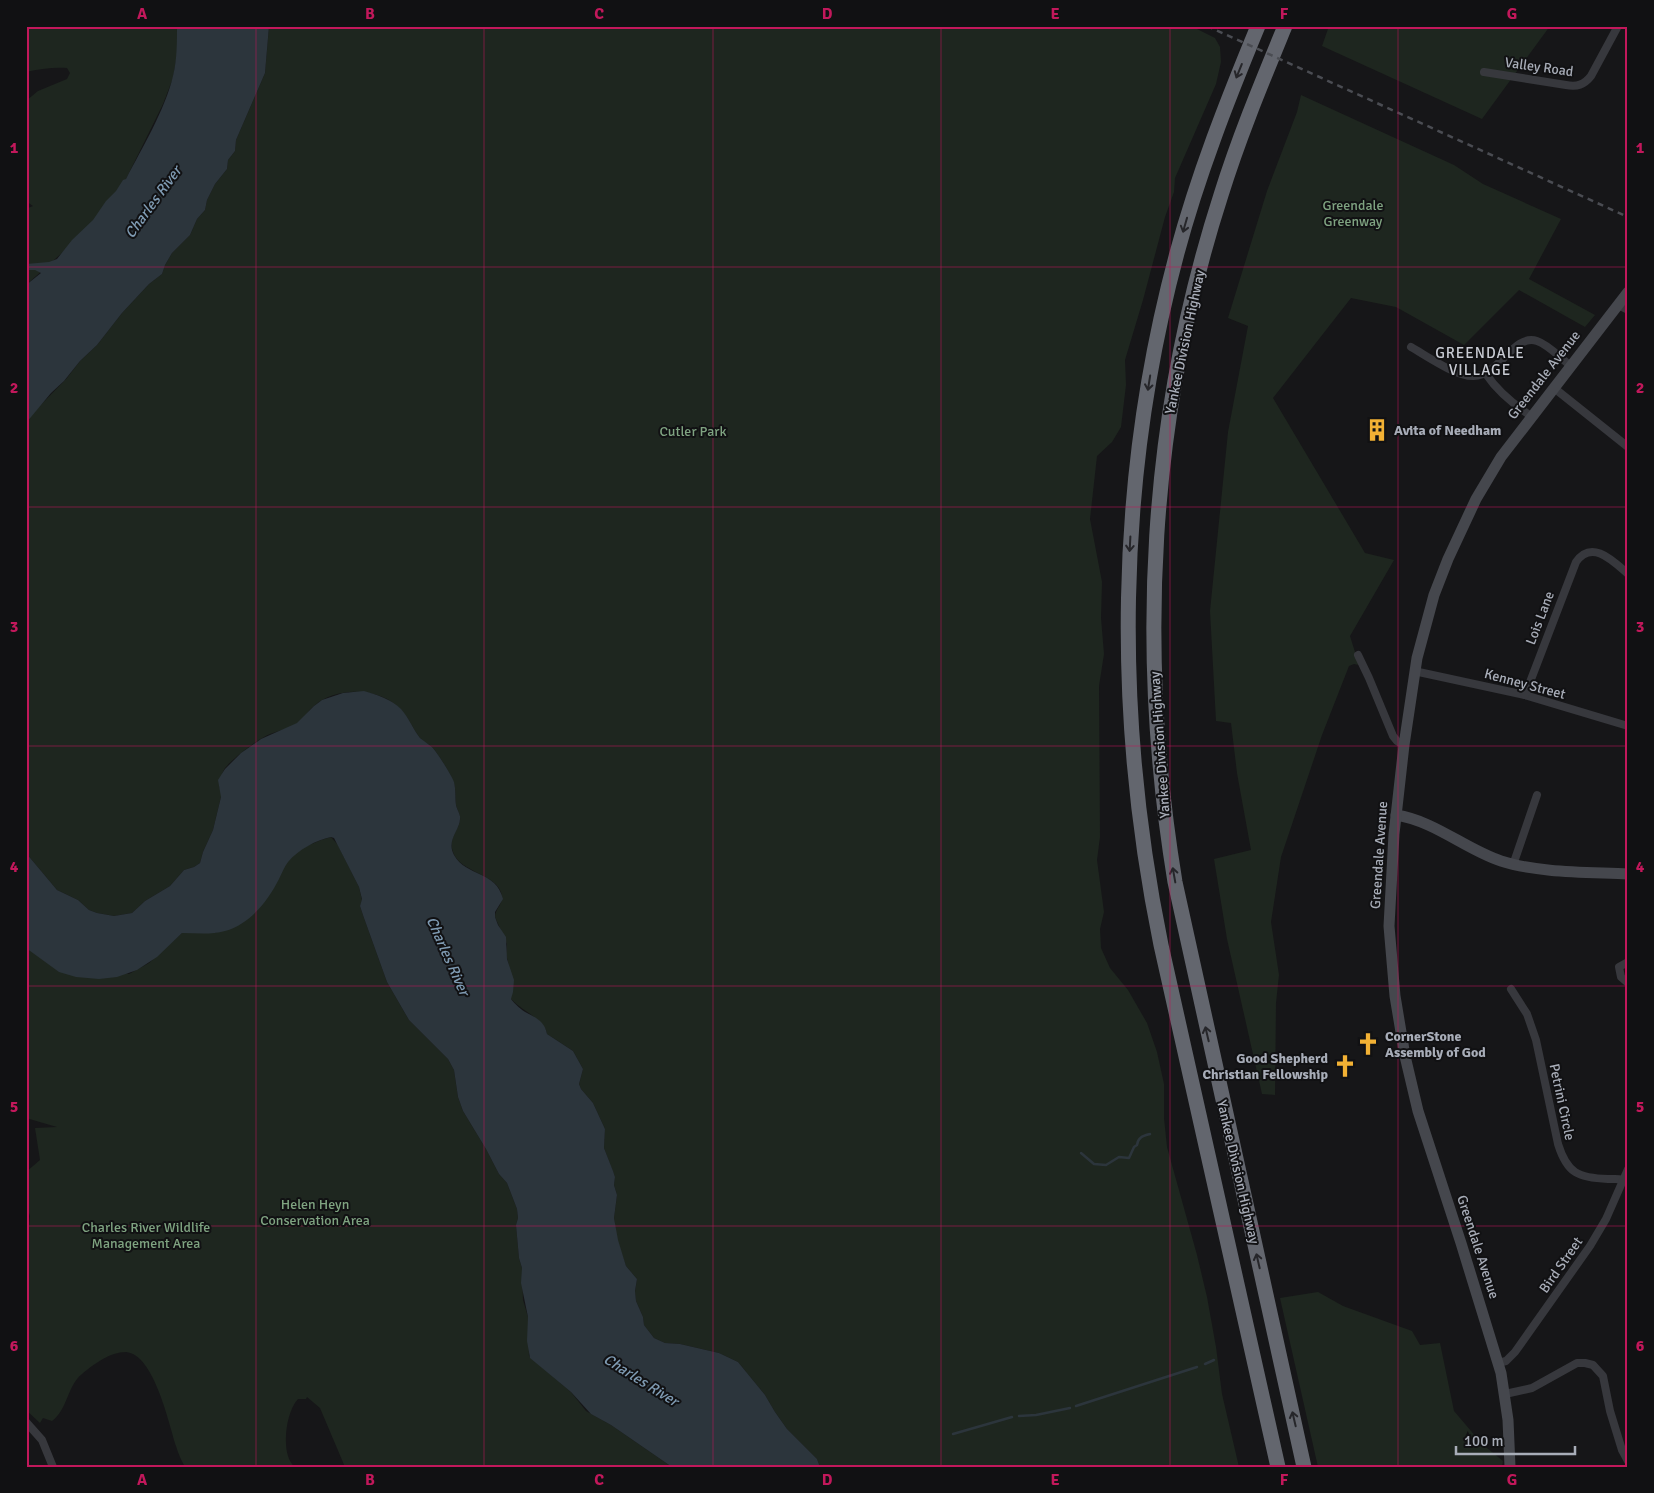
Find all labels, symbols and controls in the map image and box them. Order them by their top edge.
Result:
text: A [137,4,148,24]
text: B [365,4,375,24]
text: C [594,4,604,24]
text: D [822,4,833,24]
text: E [1050,4,1060,24]
text: F [1280,4,1289,24]
text: G [1507,4,1517,24]
street label: Valley Road [1504,54,1574,80]
one-way arrow [1234,63,1243,78]
text: 1 [10,138,19,158]
text: 1 [1636,138,1645,158]
water label: Charles River [121,161,187,241]
park label: Greendale Greenway [1322,197,1384,230]
one-way arrow [1180,216,1190,232]
street label: Yankee Division Highway [1161,268,1209,416]
street label: Greendale Avenue [1504,327,1584,423]
district label: GREENDALE VILLAGE [1435,344,1525,379]
one-way arrow [1144,375,1154,391]
text: 2 [10,378,18,398]
text: 2 [1636,378,1644,398]
building icon: Avita of Needham [1364,417,1390,443]
place label: Avita of Needham [1394,422,1501,439]
park label: Cutler Park [659,423,727,440]
one-way arrow [1126,536,1135,552]
street label: Lois Lane [1522,589,1558,647]
text: 3 [10,617,18,637]
text: 3 [1636,617,1644,637]
street label: Kenney Street [1483,665,1568,703]
street label: Yankee Division Highway [1146,671,1174,819]
street label: Greendale Avenue [1367,801,1391,909]
text: 4 [10,857,19,877]
text: 4 [1636,857,1645,877]
one-way arrow [1168,867,1178,883]
water label: Charles River [423,914,474,1001]
one-way arrow [1202,1026,1211,1042]
place label: CornerStone Assembly of God [1385,1028,1486,1061]
church icon: CornerStone Assembly of God [1355,1031,1381,1057]
place label: Good Shepherd Christian Fellowship [1202,1050,1328,1083]
church icon: Good Shepherd Christian Fellowship [1332,1053,1358,1079]
street label: Petrini Circle [1546,1062,1578,1142]
text: 5 [10,1097,18,1117]
text: 5 [1636,1097,1644,1117]
street label: Yankee Division Highway [1213,1098,1263,1246]
street label: Greendale Avenue [1453,1193,1503,1301]
park label: Helen Heyn Conservation Area [260,1196,370,1229]
park label: Charles River Wildlife Management Area [82,1219,210,1252]
street label: Bird Street [1536,1234,1586,1296]
one-way arrow [1253,1253,1262,1269]
text: 6 [10,1336,19,1356]
text: 6 [1636,1336,1645,1356]
water label: Charles River [600,1350,684,1411]
one-way arrow [1288,1412,1298,1428]
scale bar [1456,1423,1575,1455]
text: 100 m [1464,1432,1504,1450]
text: A [137,1470,148,1490]
text: B [365,1470,375,1490]
text: C [594,1470,604,1490]
text: D [822,1470,833,1490]
text: E [1050,1470,1060,1490]
text: F [1280,1470,1289,1490]
text: G [1507,1470,1517,1490]

